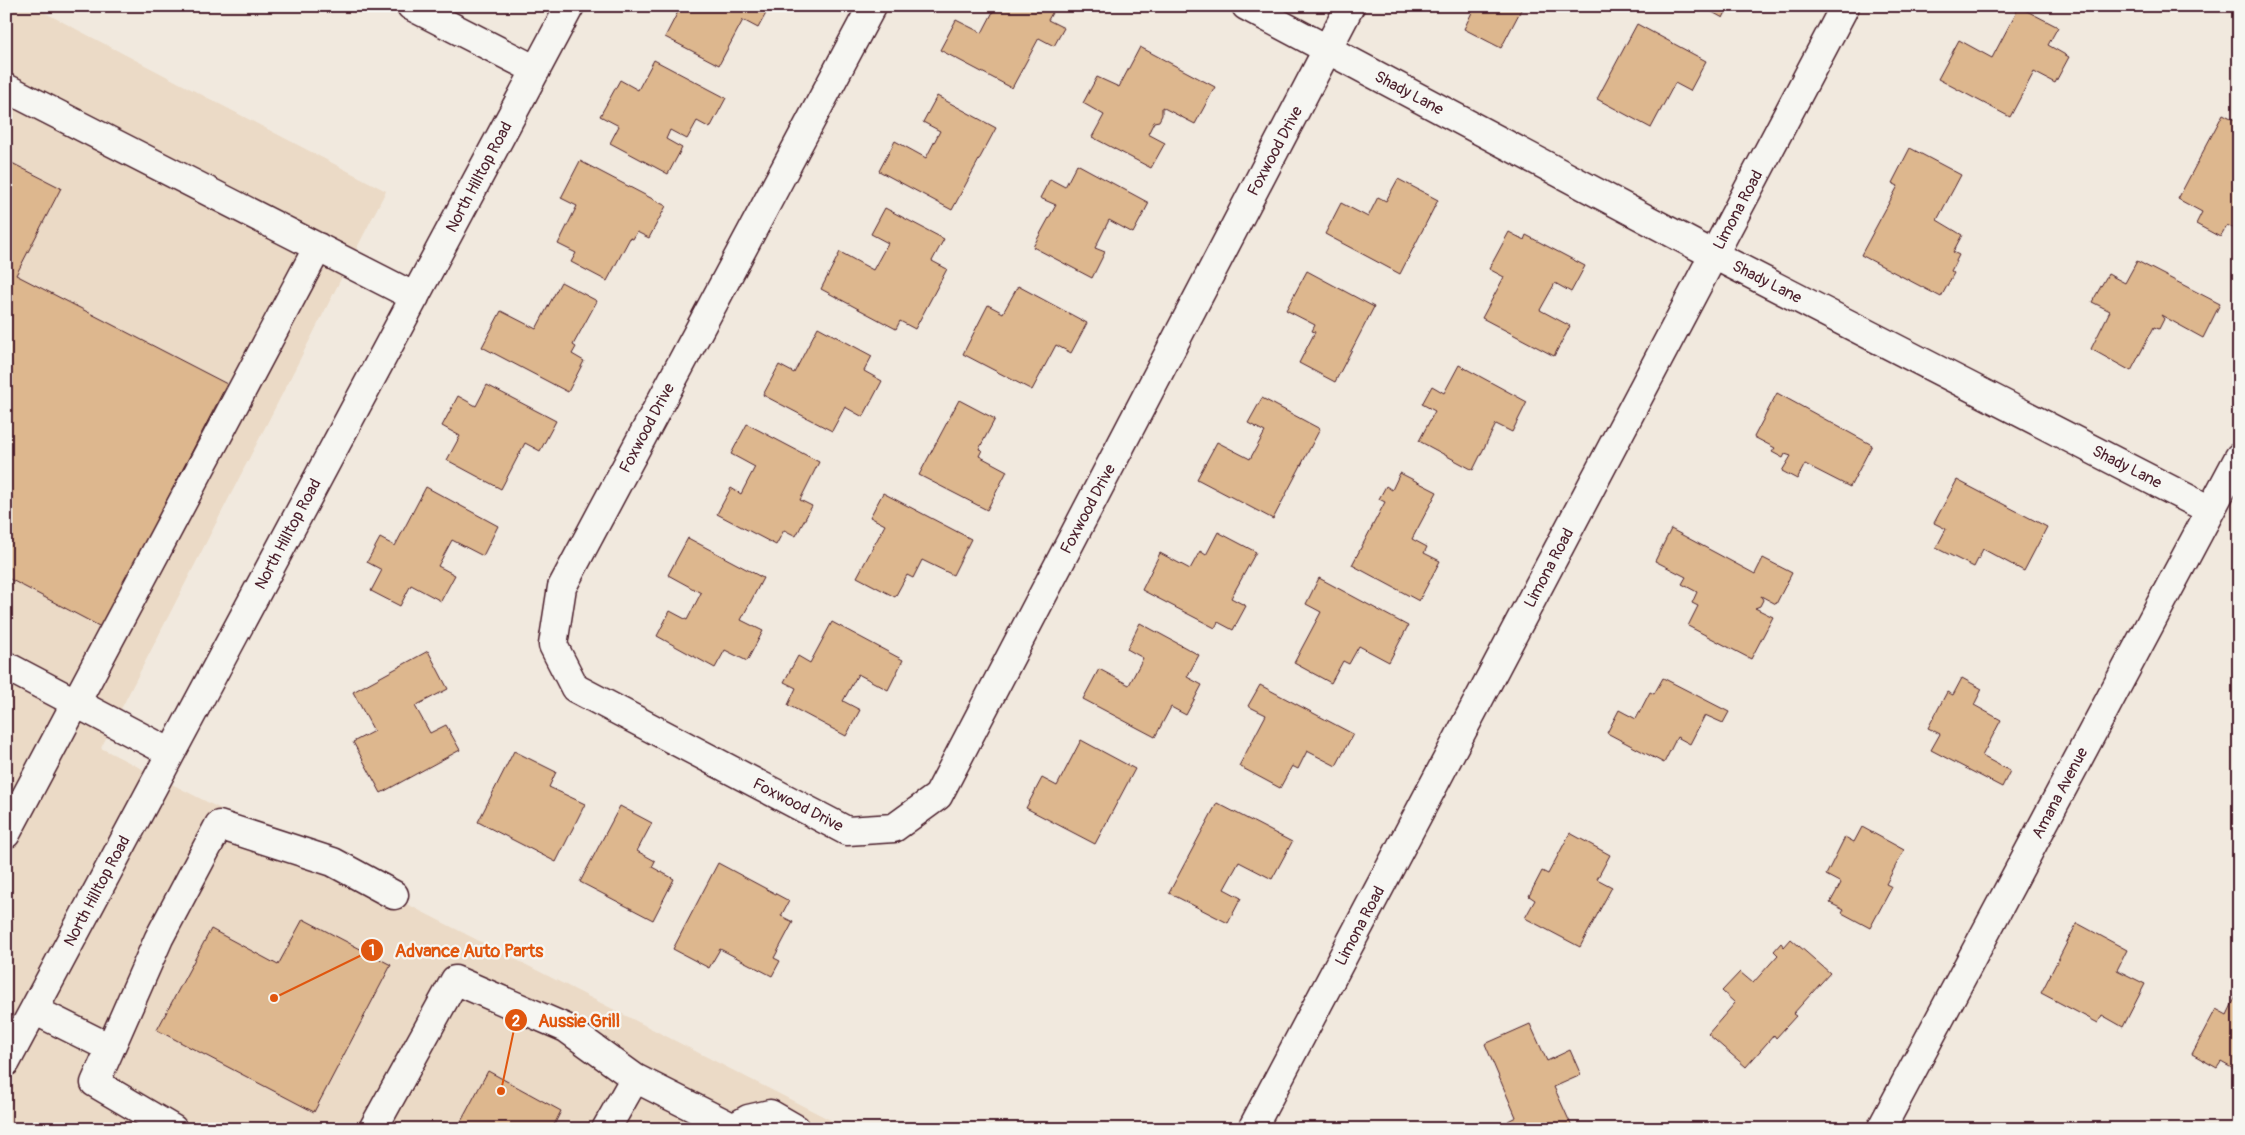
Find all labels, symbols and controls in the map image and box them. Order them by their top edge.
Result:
street label: Shady Lane [1371,66,1447,120]
street label: Foxwood Drive [1243,103,1307,199]
street label: North Hilltop Road [441,118,517,236]
street label: Limona Road [1709,167,1767,253]
street label: Shady Lane [1729,256,1805,308]
street label: Foxwood Drive [615,380,679,476]
street label: Shady Lane [2089,441,2165,493]
street label: Foxwood Drive [1056,461,1120,557]
street label: North Hilltop Road [250,475,326,593]
street label: Limona Road [1520,525,1578,611]
street label: Amana Avenue [2028,744,2092,842]
street label: Foxwood Drive [749,774,847,836]
street label: North Hilltop Road [59,832,135,950]
street label: Limona Road [1331,883,1389,969]
callout: Advance Auto Parts [359,934,553,967]
text: Advance Auto Parts [395,940,544,963]
text: 1 [369,941,375,960]
callout: Aussie Grill [503,1004,630,1037]
text: Aussie Grill [538,1010,620,1033]
text: 2 [512,1012,520,1031]

